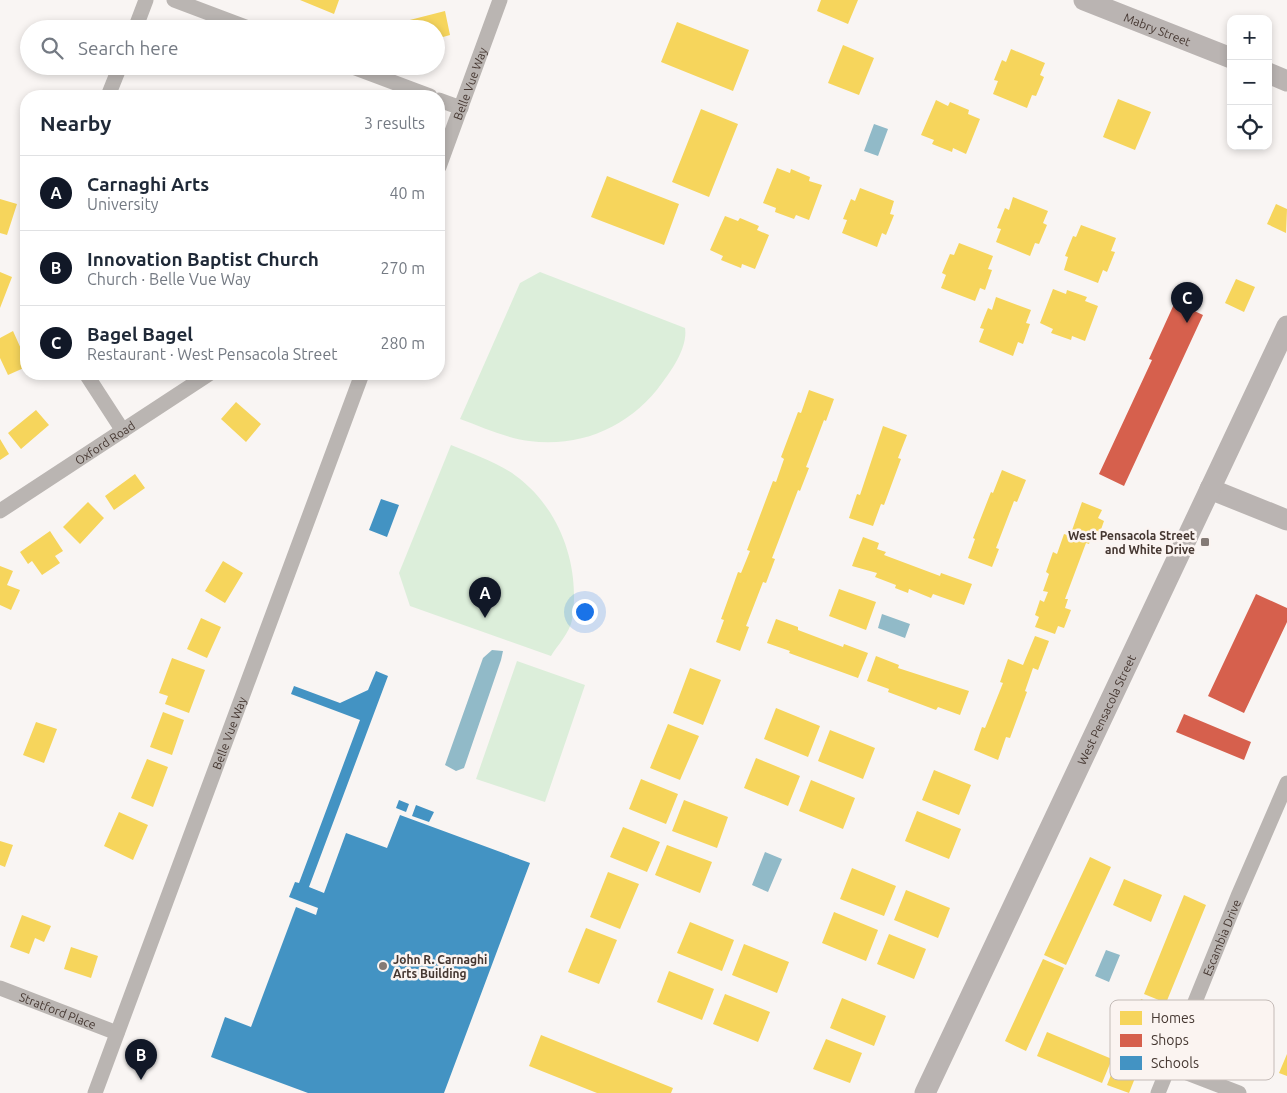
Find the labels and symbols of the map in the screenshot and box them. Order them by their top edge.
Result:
street label: Mabry Street [1122,10,1193,48]
street label: Belle Vue Way [450,45,489,122]
pin: C [1171,282,1203,323]
street label: Oxford Road [72,418,137,467]
place label: West Pensacola Street and White Drive [1068,529,1195,556]
marker: West Pensacola Street and White Drive [1199,536,1211,548]
pin: A [469,577,501,618]
your location [572,599,598,625]
street label: West Pensacola Street [1074,652,1138,767]
street label: Belle Vue Way [209,695,248,771]
street label: Escambia Drive [1200,897,1243,977]
place label: John R. Carnaghi Arts Building [393,953,487,980]
marker: John R. Carnaghi Arts Building [377,960,389,972]
street label: Stratford Place [18,990,98,1031]
legend [1110,1000,1274,1080]
text: Homes [1151,1010,1195,1026]
text: Shops [1151,1032,1189,1048]
pin: B [125,1039,157,1080]
text: Schools [1151,1055,1199,1071]

